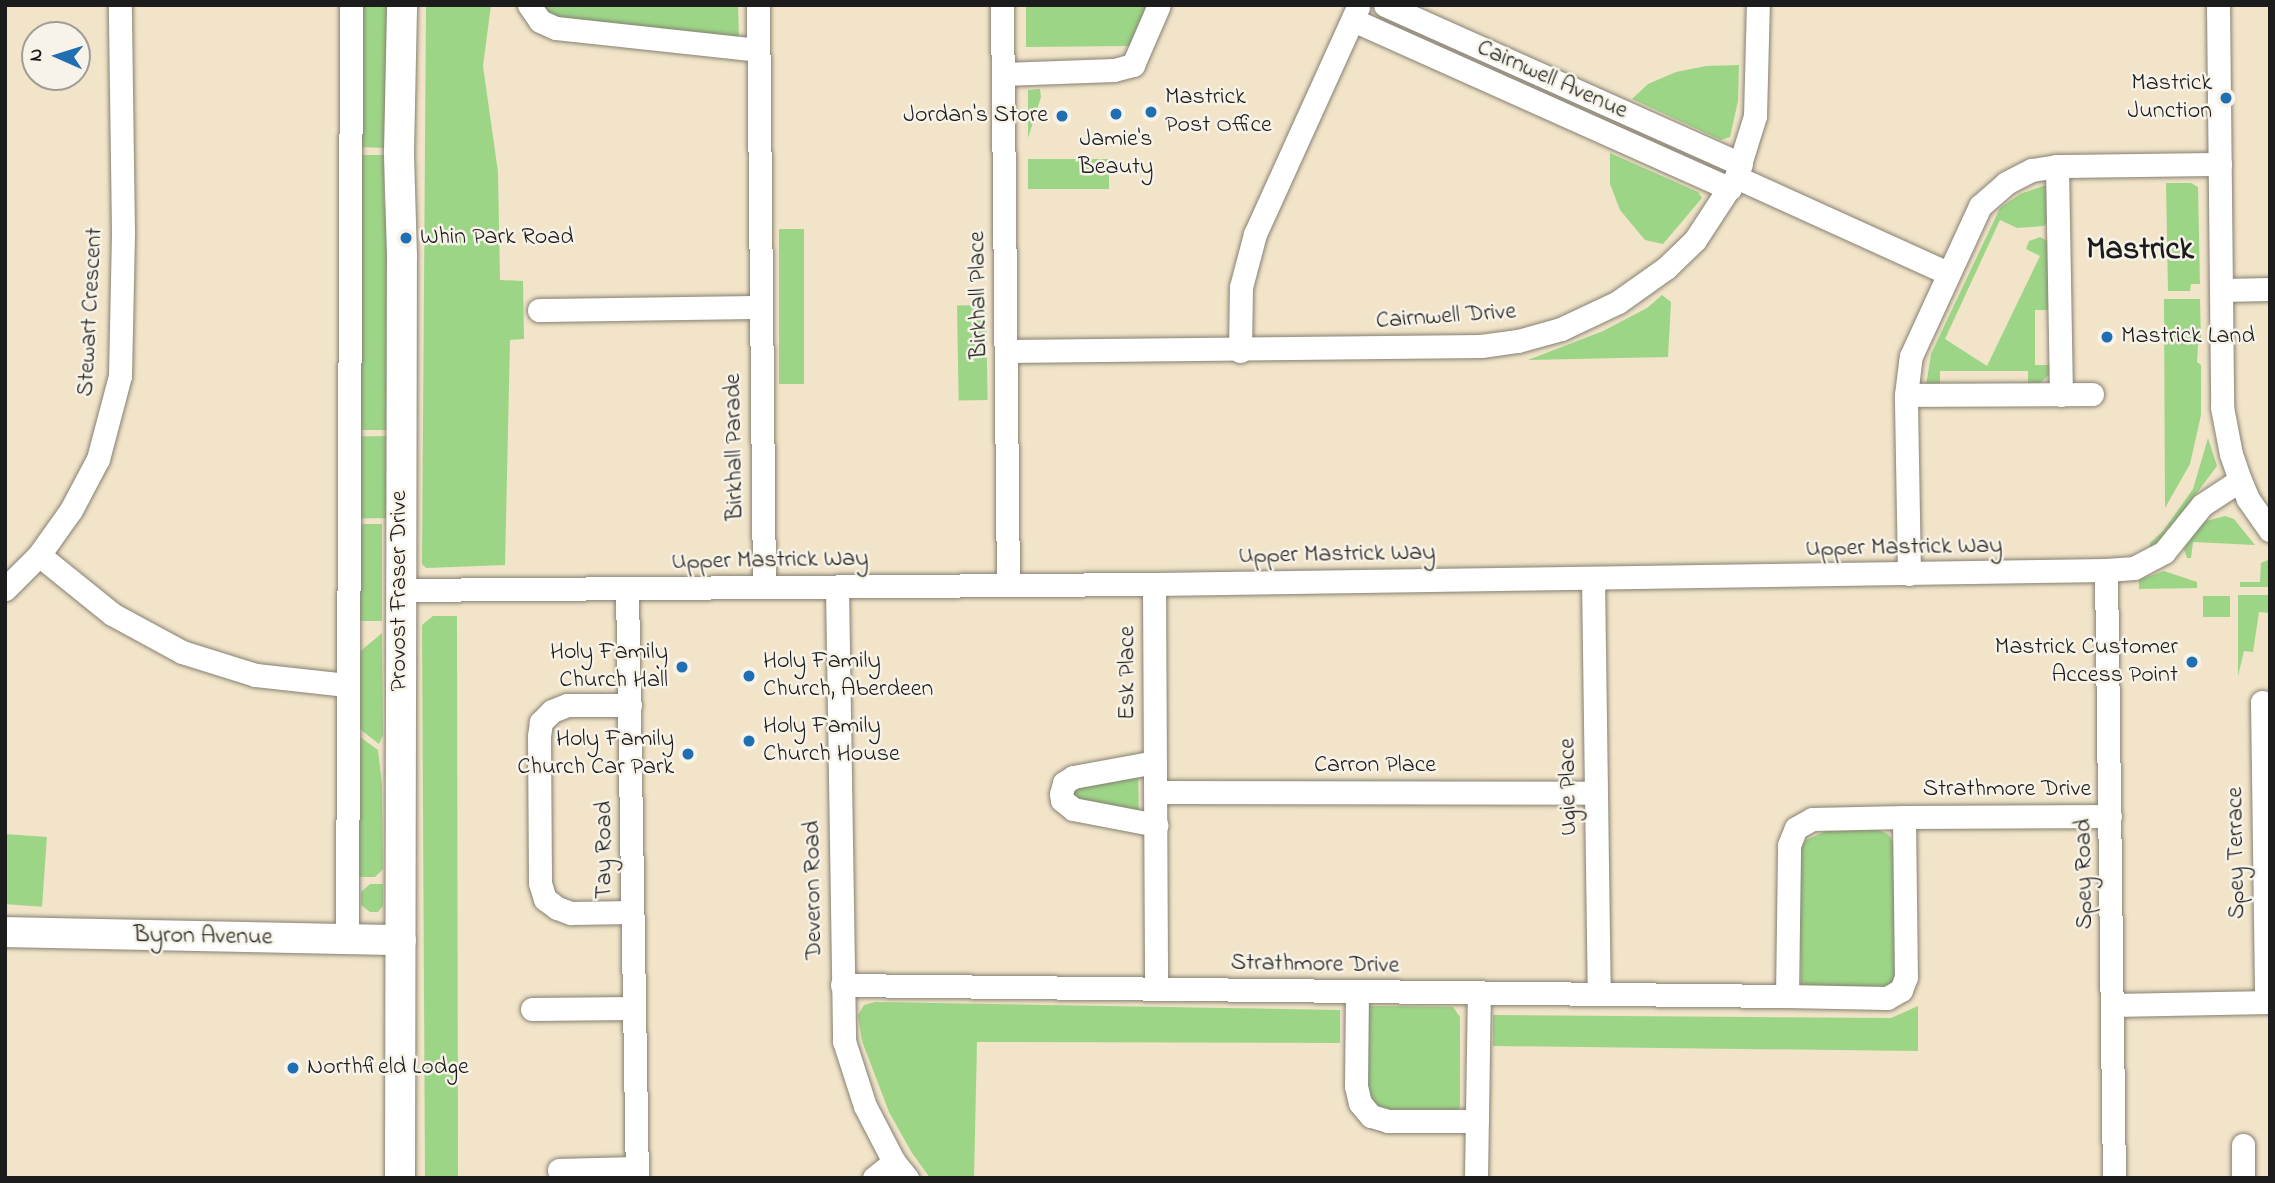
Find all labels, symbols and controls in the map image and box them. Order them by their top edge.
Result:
north arrow [21,21,91,91]
street label: Cairnwell Avenue [1472,34,1632,126]
text: N [23,48,50,62]
place label: Mastrick Junction [2127,70,2212,126]
place label: Mastrick Post Office [1165,84,1272,140]
marker: Mastrick Junction [2218,90,2234,106]
place label: Jordan's Store [903,102,1048,130]
marker: Mastrick Post Office [1143,104,1159,120]
marker: Jamie's Beauty [1108,106,1124,122]
marker: Jordan's Store [1054,108,1070,124]
place label: Jamie's Beauty [1079,126,1153,182]
place label: Whin Park Road [420,224,574,252]
street label: Stewart Crescent [72,227,110,397]
marker: Whin Park Road [398,230,414,246]
street label: Birkhall Place [963,231,995,359]
district label: Mastrick [2086,232,2194,270]
street label: Cairnwell Drive [1375,298,1517,336]
place label: Mastrick Land [2121,323,2255,351]
marker: Mastrick Land [2099,329,2115,345]
street label: Birkhall Parade [719,373,751,521]
street label: Provost Fraser Drive [386,491,414,691]
street label: Upper Mastrick Way [1805,532,2003,564]
street label: Upper Mastrick Way [1238,539,1436,571]
street label: Upper Mastrick Way [671,545,869,577]
street label: Esk Place [1114,626,1142,720]
place label: Mastrick Customer Access Point [1995,634,2178,690]
place label: Holy Family Church Hall [550,639,668,695]
place label: Holy Family Church, Aberdeen [763,648,933,704]
marker: Mastrick Customer Access Point [2184,654,2200,670]
marker: Holy Family Church Hall [674,659,690,675]
marker: Holy Family Church, Aberdeen [741,668,757,684]
place label: Holy Family Church House [763,713,900,769]
place label: Holy Family Church Car Park [517,726,674,782]
marker: Holy Family Church House [741,733,757,749]
street label: Ugie Place [1554,738,1584,836]
marker: Holy Family Church Car Park [680,746,696,762]
street label: Carron Place [1314,752,1436,780]
street label: Strathmore Drive [1923,776,2091,804]
street label: Spey Terrace [2221,787,2253,919]
street label: Tay Road [591,801,619,899]
street label: Spey Road [2070,818,2100,930]
street label: Deveron Road [798,820,830,960]
street label: Byron Avenue [133,921,273,953]
street label: Strathmore Drive [1230,949,1400,981]
place label: Northfield Lodge [307,1054,469,1082]
marker: Northfield Lodge [285,1060,301,1076]

